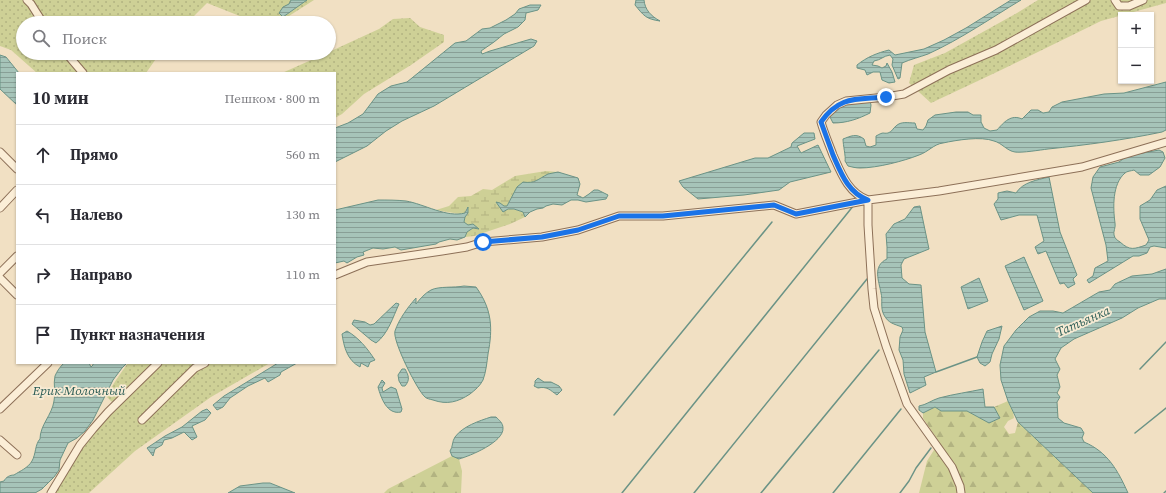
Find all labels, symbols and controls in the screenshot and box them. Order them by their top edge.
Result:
map controls [1118,12,1154,84]
button: + [1118,12,1154,48]
search box [16,16,336,60]
icon: search [30,27,52,49]
text: Поиск [62,28,107,49]
button: − [1118,48,1154,84]
text: 10 мин [32,86,89,110]
route end [877,88,895,106]
text: Пешком · 800 m [225,90,320,107]
icon: ahead [32,144,54,166]
text: Прямо [70,144,118,165]
text: 560 m [286,146,320,163]
icon: left [32,204,54,226]
text: Налево [70,204,123,225]
text: 130 m [286,206,320,223]
route start [474,233,492,251]
icon: right [32,264,54,286]
text: Направо [70,264,132,285]
text: 110 m [286,266,320,283]
water label: Татьянка [1053,302,1113,340]
icon: arrive [32,324,54,346]
text: Пункт назначения [70,324,205,345]
water label: Ерик Молочный [32,382,126,399]

